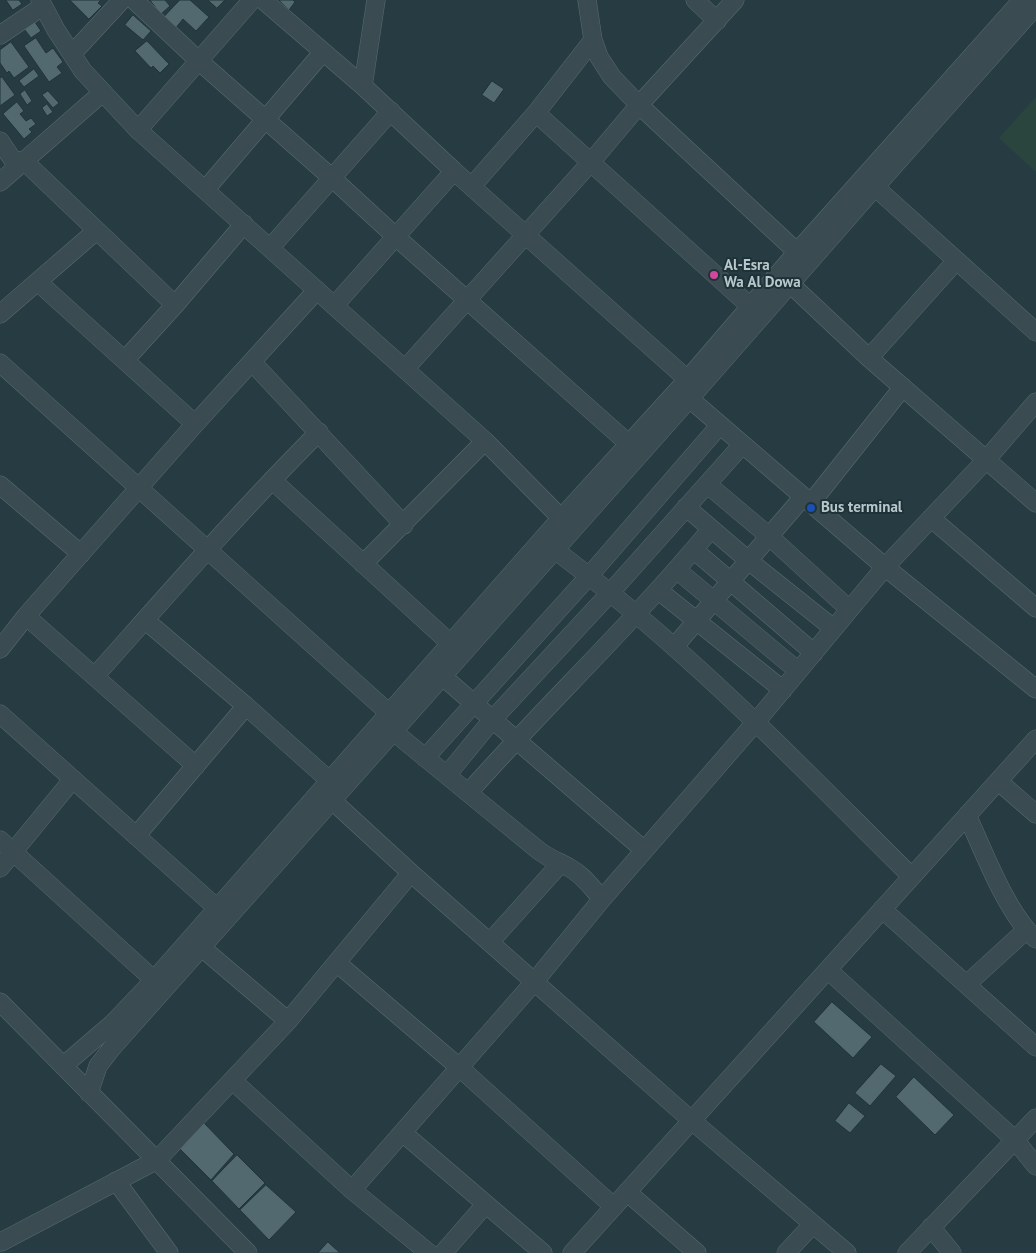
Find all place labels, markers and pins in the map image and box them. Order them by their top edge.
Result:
place label: Al-Esra Wa Al Dowa [724,257,801,292]
marker: Al-Esra Wa Al Dowa [708,269,720,281]
place label: Bus terminal [821,499,902,517]
marker: Bus terminal [805,502,817,514]

